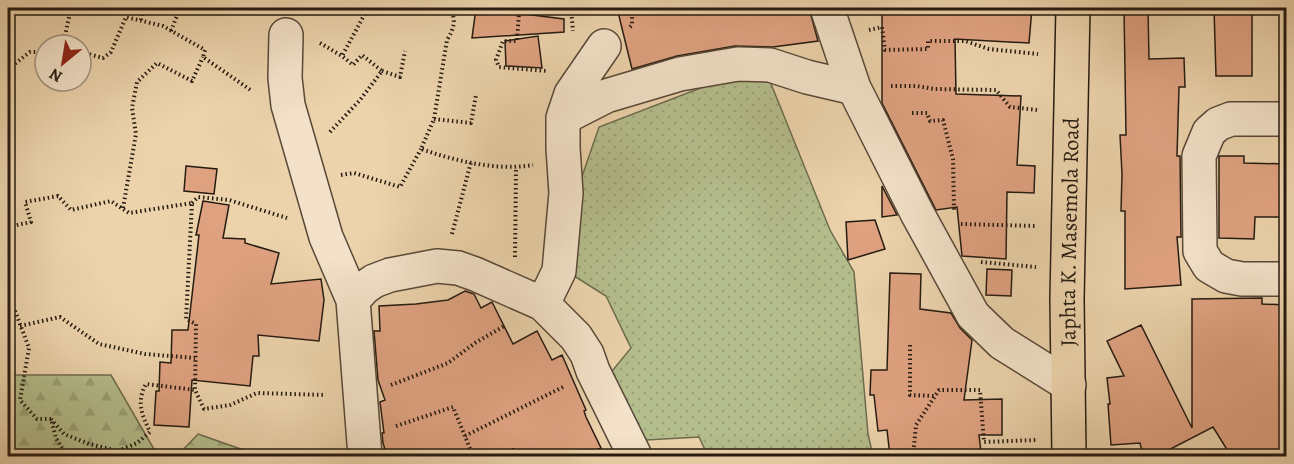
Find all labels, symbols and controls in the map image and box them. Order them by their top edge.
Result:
north arrow [33,33,93,93]
text: N [45,63,67,88]
street label: Japhta K. Masemola Road [1053,117,1087,347]

